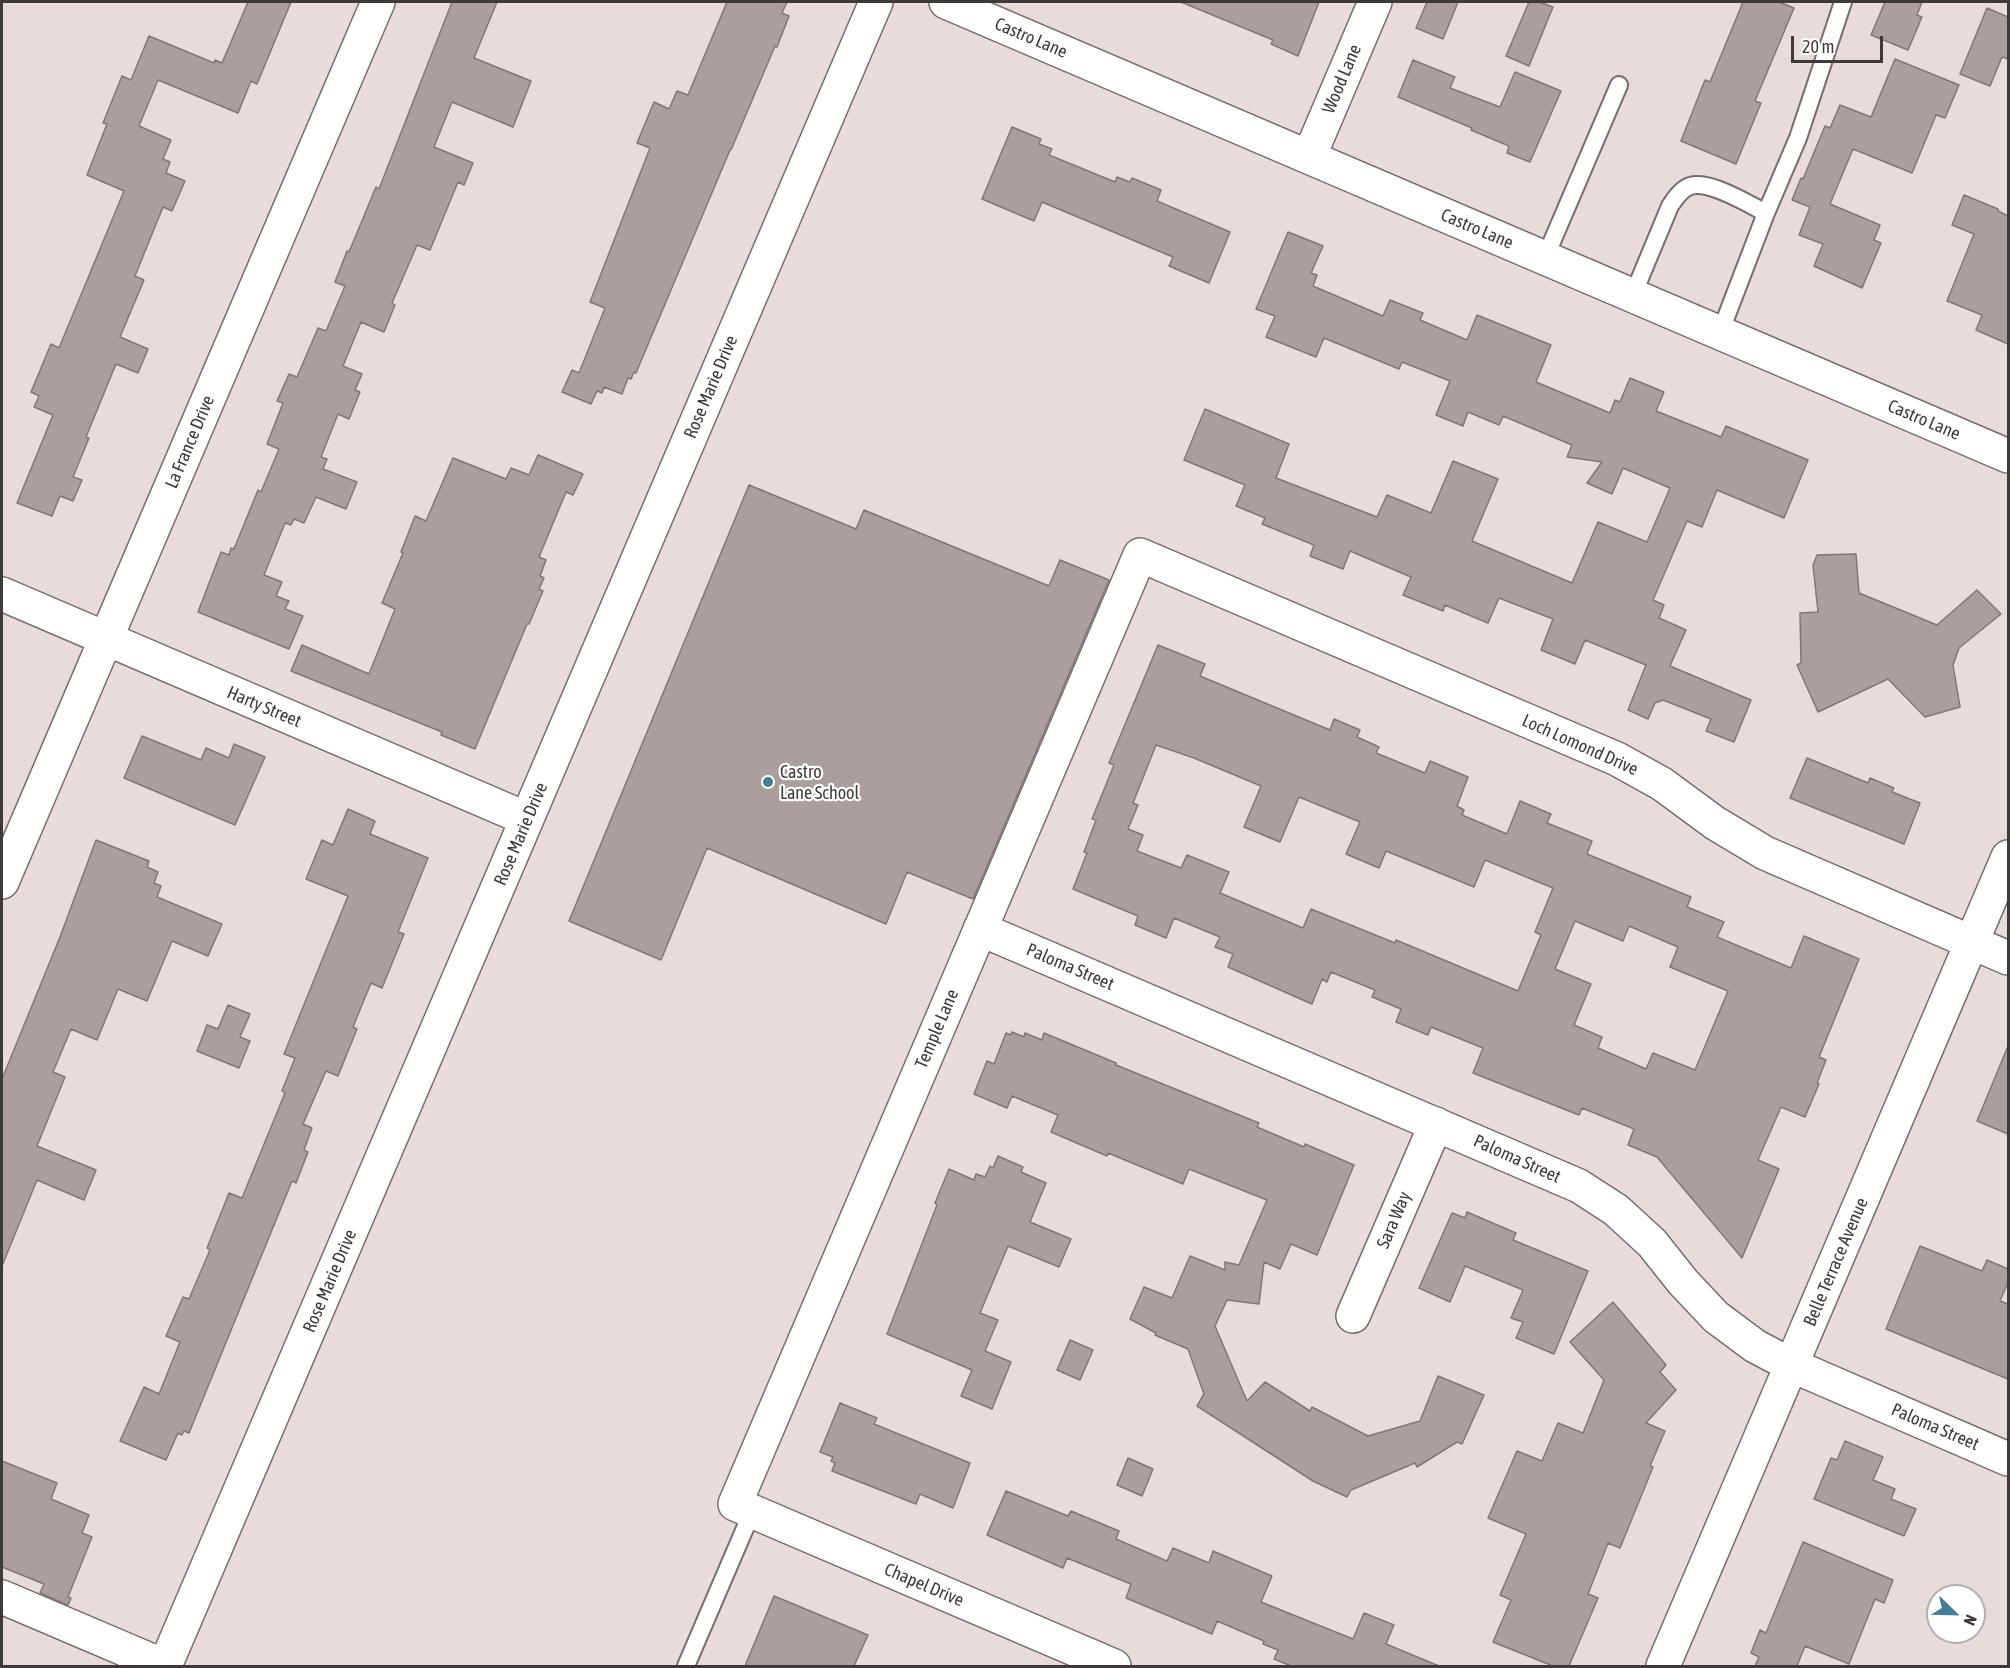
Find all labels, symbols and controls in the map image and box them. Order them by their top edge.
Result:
street label: Castro Lane [992,13,1070,63]
scale bar [1794,24,1886,62]
text: 20 m [1802,36,1834,57]
street label: Wood Lane [1318,41,1366,117]
street label: Castro Lane [1438,204,1516,254]
street label: Rose Marie Drive [680,332,742,442]
street label: La France Drive [161,392,219,492]
street label: Castro Lane [1885,395,1963,445]
street label: Harty Street [224,682,304,732]
street label: Loch Lomond Drive [1519,710,1641,780]
place label: Castro Lane School [780,761,859,804]
marker: Castro Lane School [761,775,775,789]
street label: Rose Marie Drive [490,779,552,889]
street label: Paloma Street [1023,939,1117,995]
street label: Temple Lane [911,986,963,1072]
street label: Paloma Street [1470,1130,1564,1188]
street label: Sara Way [1372,1188,1416,1252]
street label: Belle Terrace Avenue [1799,1195,1873,1329]
street label: Rose Marie Drive [299,1226,361,1336]
street label: Paloma Street [1888,1399,1982,1455]
street label: Chapel Drive [881,1559,967,1611]
north arrow [1926,1584,1986,1644]
text: N [1961,1612,1981,1628]

